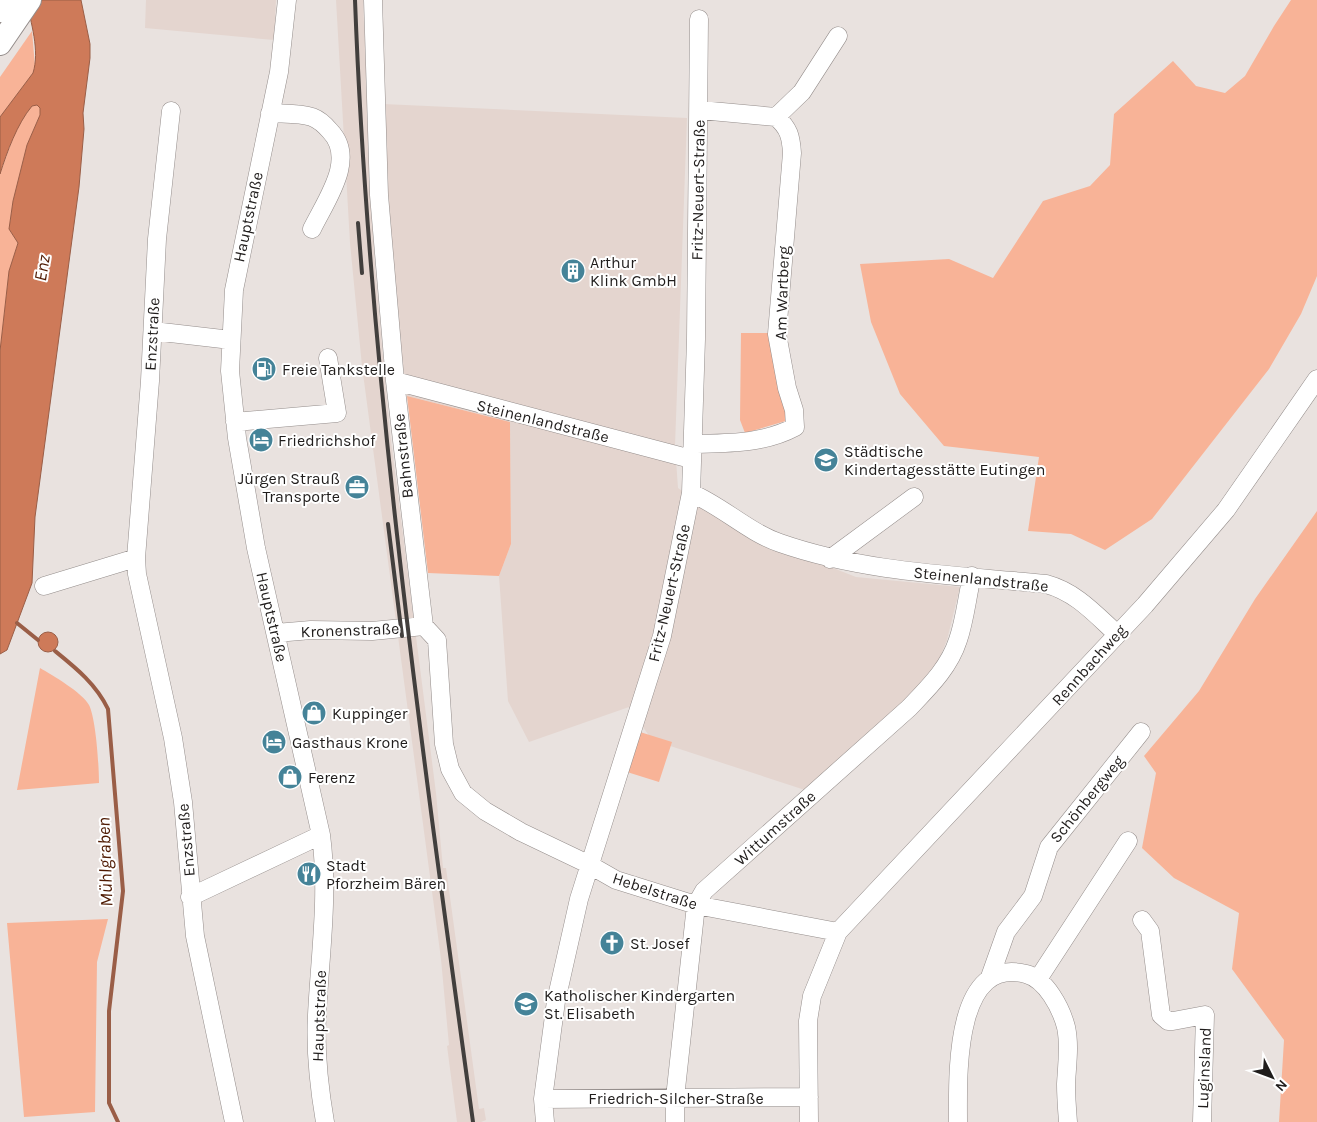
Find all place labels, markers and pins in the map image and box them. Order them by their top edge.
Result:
place label: Arthur Klink GmbH [590,253,677,290]
building icon: Arthur Klink GmbH [560,258,586,284]
fuel station icon: Freie Tankstelle [251,356,277,382]
place label: Freie Tankstelle [282,360,395,379]
hotel icon: Friedrichshof [248,427,274,453]
place label: Friedrichshof [278,431,376,450]
place label: Städtische Kindertagesstätte Eutingen [844,442,1045,479]
school or university icon: Städtische Kindertagesstätte Eutingen [813,447,839,473]
place label: Jürgen Strauß Transporte [238,469,340,506]
office icon: Jürgen Strauß Transporte [344,474,370,500]
shop icon: Kuppinger [301,700,327,726]
place label: Kuppinger [332,704,408,723]
hotel icon: Gasthaus Krone [261,729,287,755]
place label: Gasthaus Krone [292,733,408,752]
shop icon: Ferenz [277,764,303,790]
place label: Ferenz [308,768,355,787]
place label: Stadt Pforzheim Bären [326,856,446,893]
restaurant icon: Stadt Pforzheim Bären [296,861,322,887]
church icon: St. Josef [599,930,625,956]
place label: St. Josef [630,934,690,953]
place label: Katholischer Kindergarten St. Elisabeth [544,986,735,1023]
school or university icon: Katholischer Kindergarten St. Elisabeth [513,991,539,1017]

